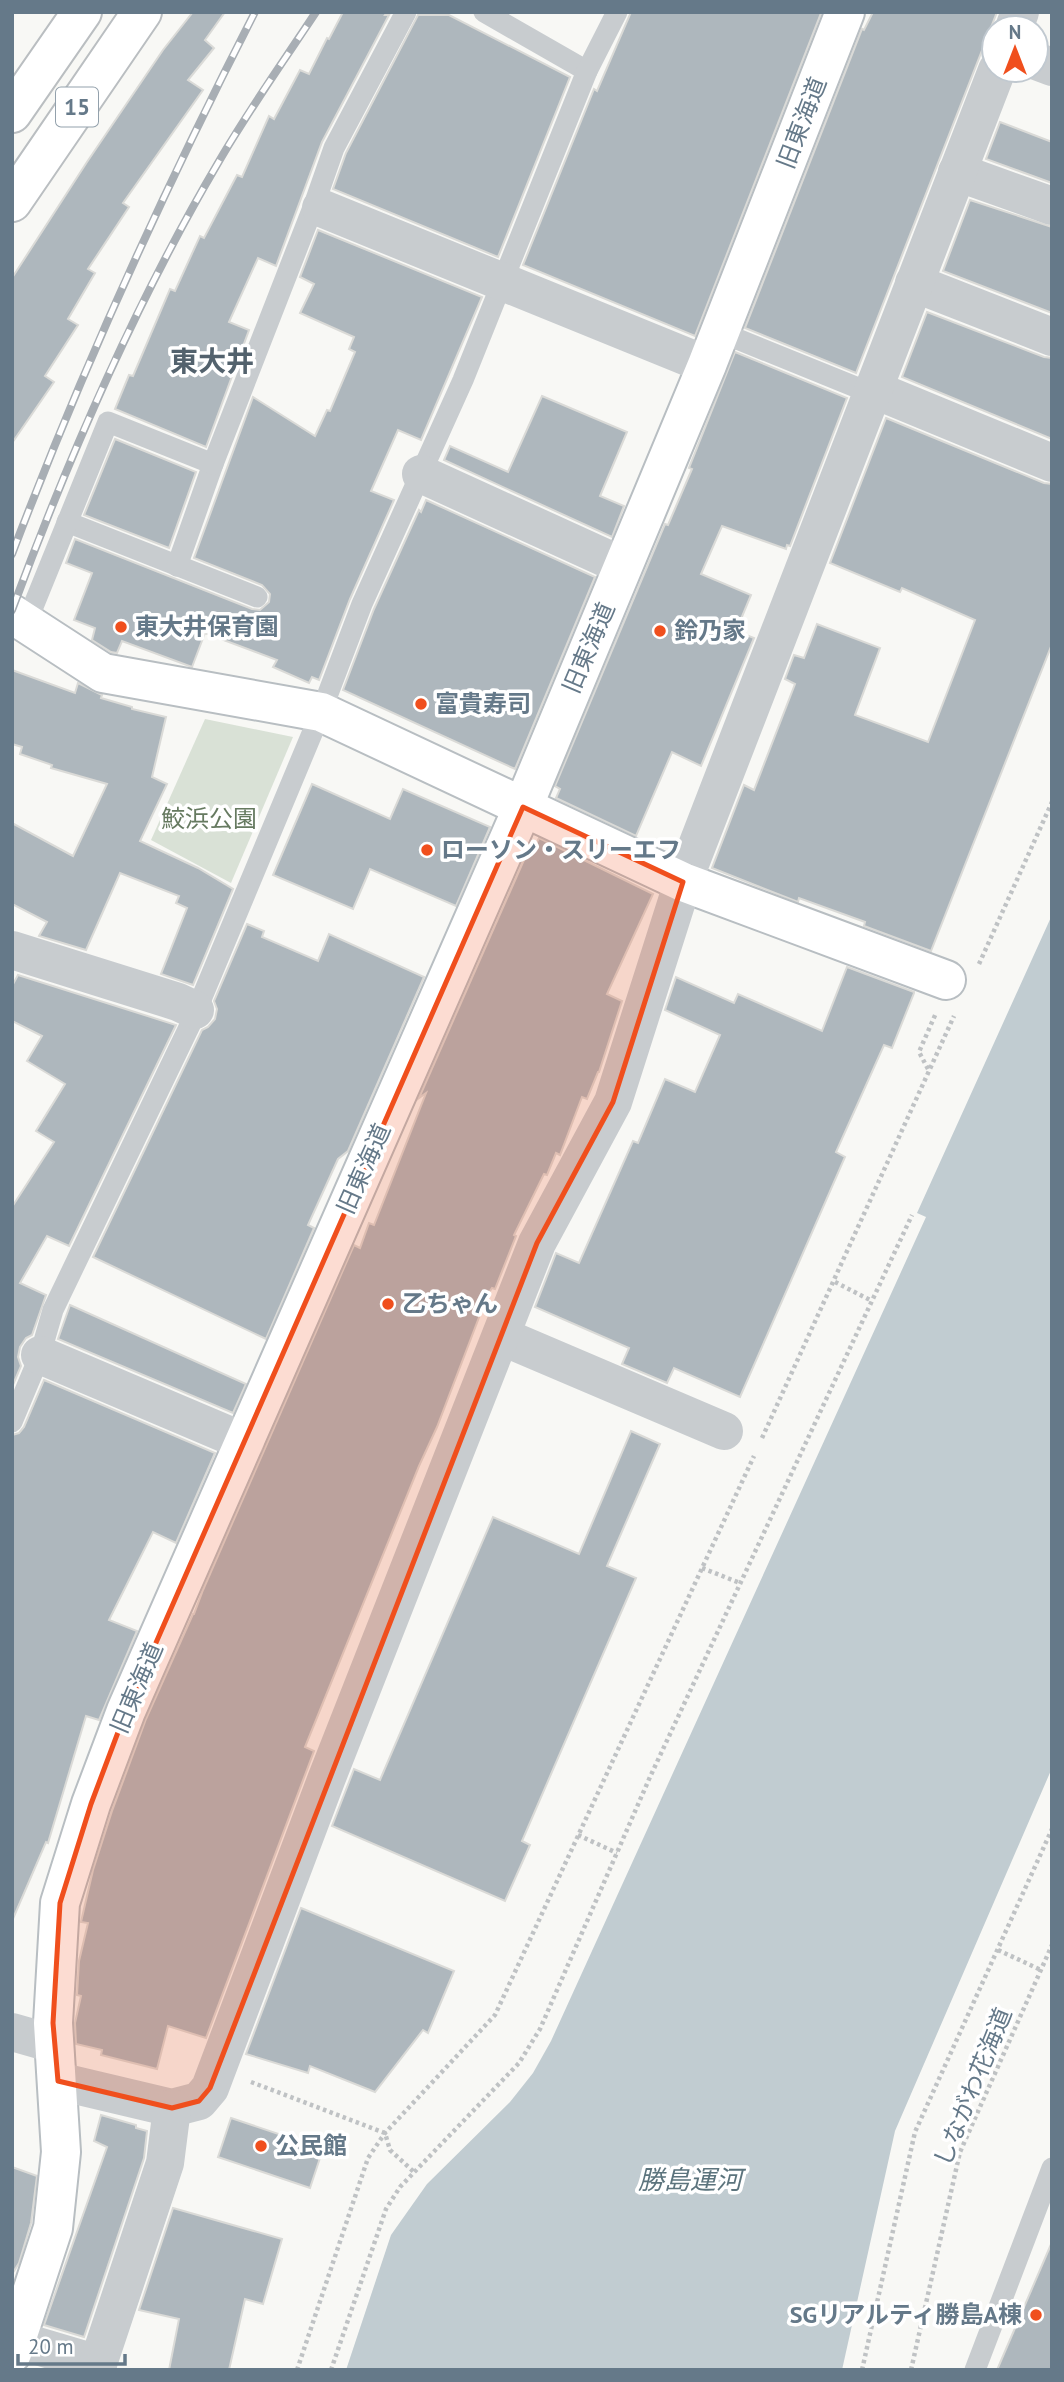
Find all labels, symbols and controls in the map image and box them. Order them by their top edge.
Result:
north arrow [980,14,1050,84]
text: N [1009,20,1021,44]
street label: 旧東海道 [770,72,833,173]
road number: 15 [56,88,98,127]
district label: 東大井 [170,342,254,379]
street label: 旧東海道 [556,598,622,698]
place label: 東大井保育園 [135,611,279,642]
place label: 鈴乃家 [674,615,746,646]
marker: 東大井保育園 [113,619,129,635]
marker: 鈴乃家 [652,623,668,639]
place label: 富貴寿司 [435,688,531,719]
marker: 富貴寿司 [413,696,429,712]
park label: 鮫浜公園 [161,803,257,834]
place label: ローソン・スリーエフ [441,834,681,865]
marker: ローソン・スリーエフ [419,842,435,858]
street label: 旧東海道 [330,1119,397,1219]
place label: 乙ちゃん [402,1288,498,1319]
marker: 乙ちゃん [380,1296,396,1312]
street label: 旧東海道 [104,1638,170,1738]
street label: しながわ花海道 [927,2003,1018,2171]
place label: 公民館 [275,2130,347,2161]
marker: 公民館 [253,2138,269,2154]
water label: 勝島運河 [638,2163,747,2196]
place label: SGリアルティ勝島A棟 [790,2299,1022,2330]
marker: SGリアルティ勝島A棟 [1028,2307,1044,2323]
scale bar [18,2322,124,2366]
text: 20 m [28,2333,74,2360]

